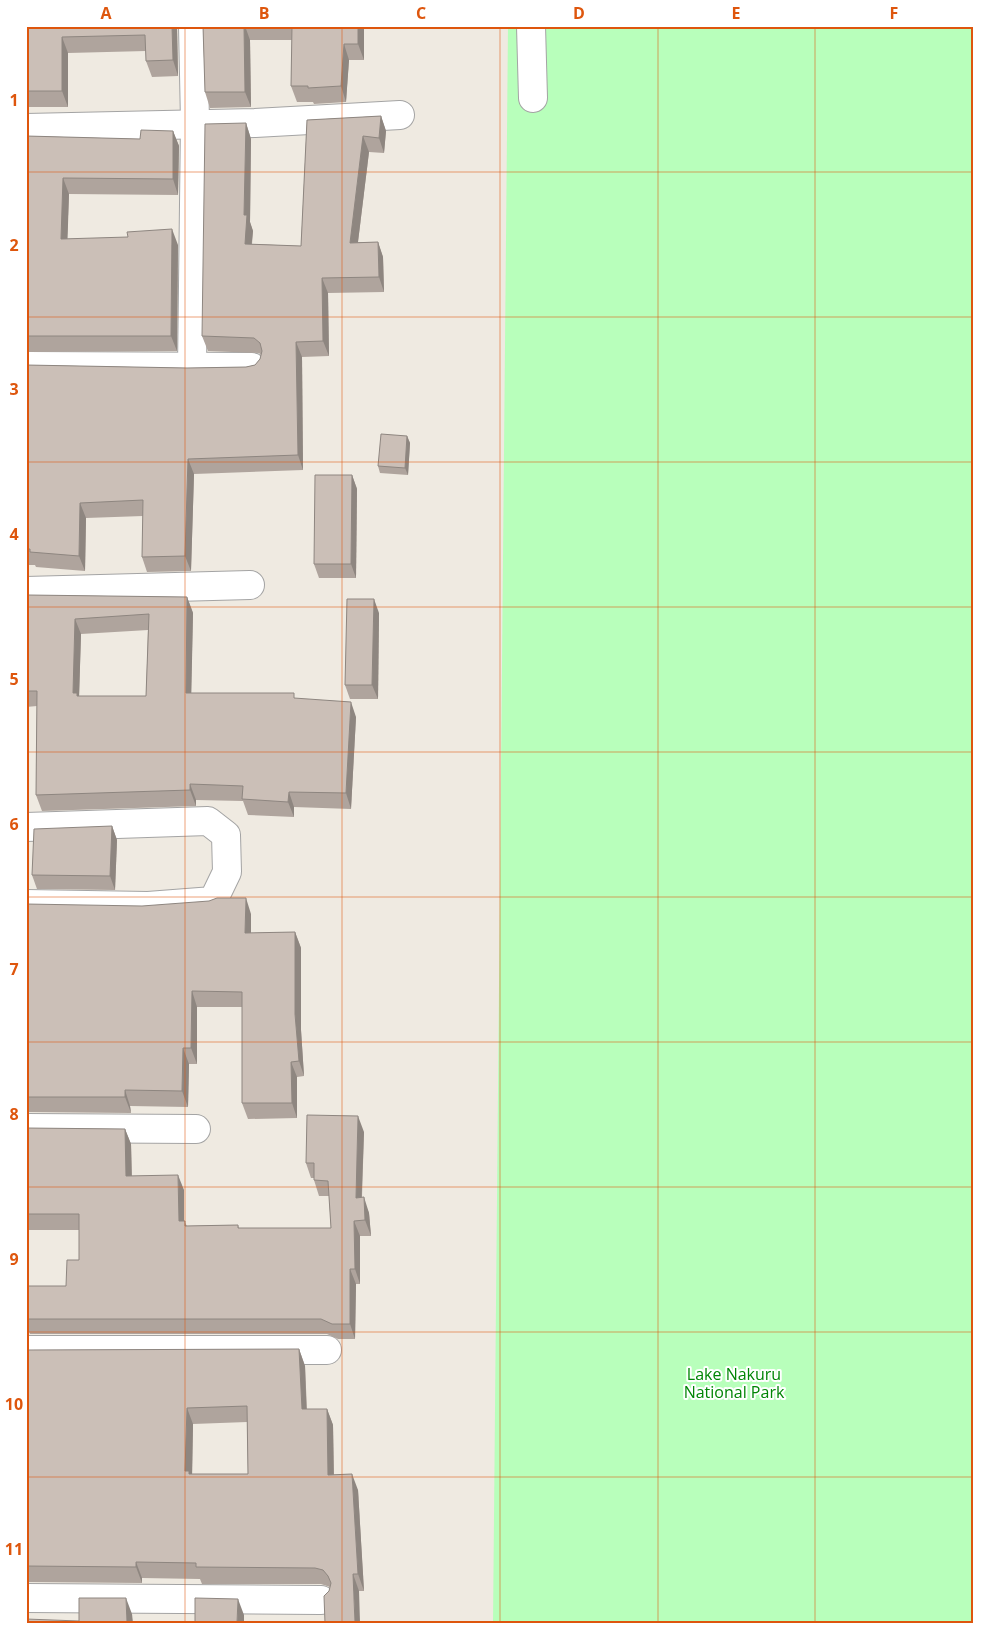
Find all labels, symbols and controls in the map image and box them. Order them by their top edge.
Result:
text: A [100,2,112,24]
text: B [259,2,269,24]
text: C [416,2,426,24]
text: D [573,2,585,24]
text: E [732,2,741,24]
text: F [890,2,898,24]
text: 1 [9,89,19,111]
text: 2 [9,234,19,256]
text: 3 [9,378,19,400]
text: 4 [9,523,19,545]
text: 5 [9,668,19,690]
text: 6 [9,813,19,835]
text: 7 [9,958,19,980]
text: 8 [9,1103,19,1125]
text: 9 [9,1248,19,1270]
park label: Lake Nakuru National Park [684,1363,785,1403]
text: 10 [5,1393,23,1415]
text: 11 [5,1538,23,1560]

